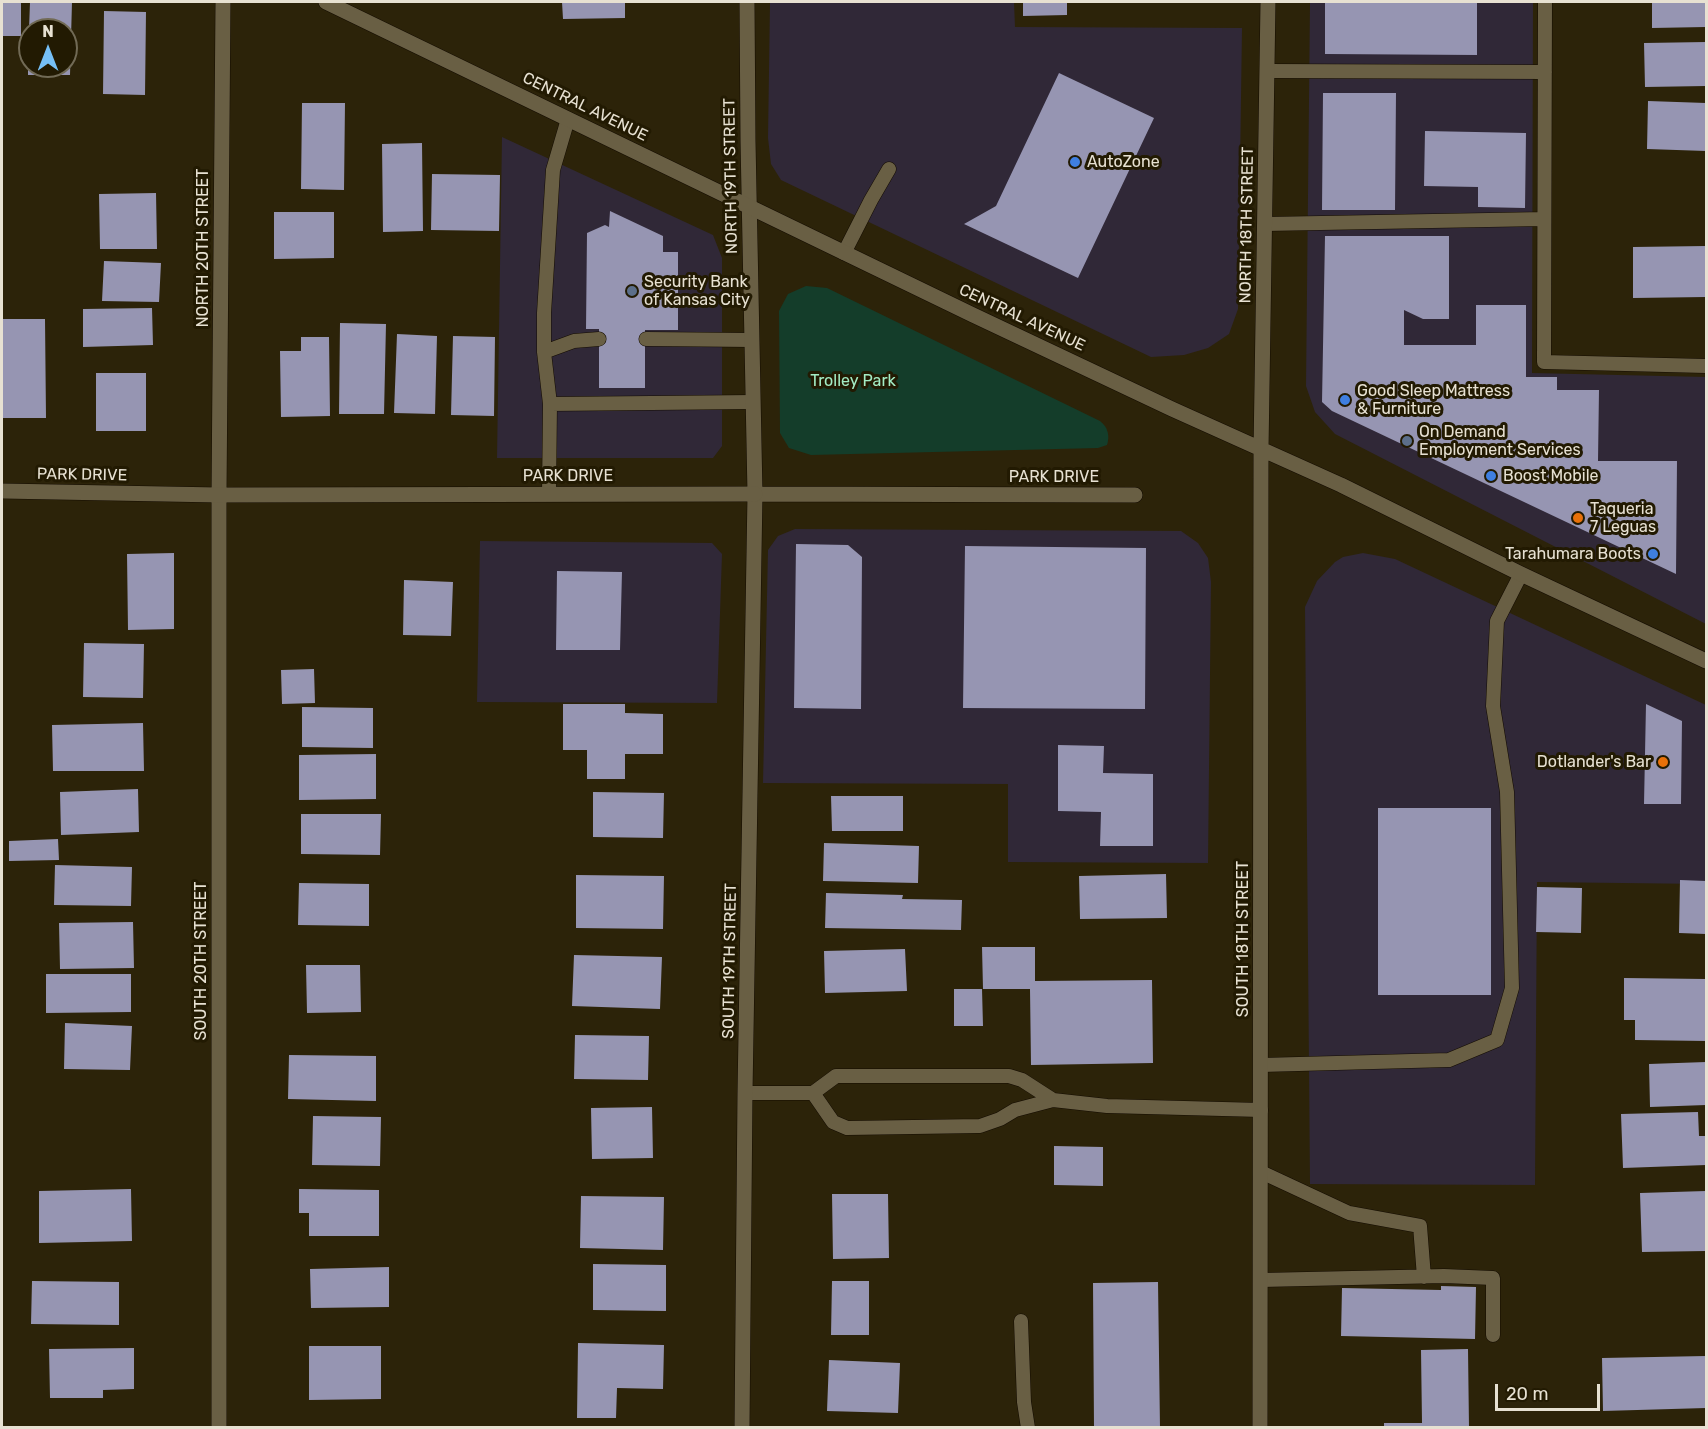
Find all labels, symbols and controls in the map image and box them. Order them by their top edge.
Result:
north arrow [18,18,78,78]
text: N [42,22,54,41]
street label: CENTRAL AVENUE [519,68,651,146]
street label: NORTH 19TH STREET [720,98,742,254]
street label: NORTH 18TH STREET [1236,146,1258,304]
place label: AutoZone [1087,152,1160,172]
marker: AutoZone [1068,155,1082,169]
street label: NORTH 20TH STREET [193,168,213,328]
place label: Security Bank of Kansas City [644,272,750,310]
street label: CENTRAL AVENUE [956,280,1088,356]
marker: Security Bank of Kansas City [625,284,639,298]
park label: Trolley Park [810,371,896,391]
place label: Good Sleep Mattress & Furniture [1357,381,1510,419]
marker: Good Sleep Mattress & Furniture [1338,393,1352,407]
place label: On Demand Employment Services [1419,422,1581,460]
marker: On Demand Employment Services [1400,434,1414,448]
street label: PARK DRIVE [37,465,127,485]
street label: PARK DRIVE [523,466,613,486]
place label: Boost Mobile [1503,466,1599,486]
street label: PARK DRIVE [1009,467,1099,487]
marker: Boost Mobile [1484,469,1498,483]
place label: Taqueria 7 Leguas [1590,499,1656,537]
marker: Taqueria 7 Leguas [1571,511,1585,525]
place label: Tarahumara Boots [1505,544,1641,564]
marker: Tarahumara Boots [1646,547,1660,561]
place label: Dotlander's Bar [1537,752,1651,772]
marker: Dotlander's Bar [1656,755,1670,769]
street label: SOUTH 18TH STREET [1233,861,1253,1017]
street label: SOUTH 20TH STREET [191,882,211,1040]
street label: SOUTH 19TH STREET [719,883,741,1039]
scale bar [1498,1372,1603,1410]
text: 20 m [1506,1383,1548,1405]

